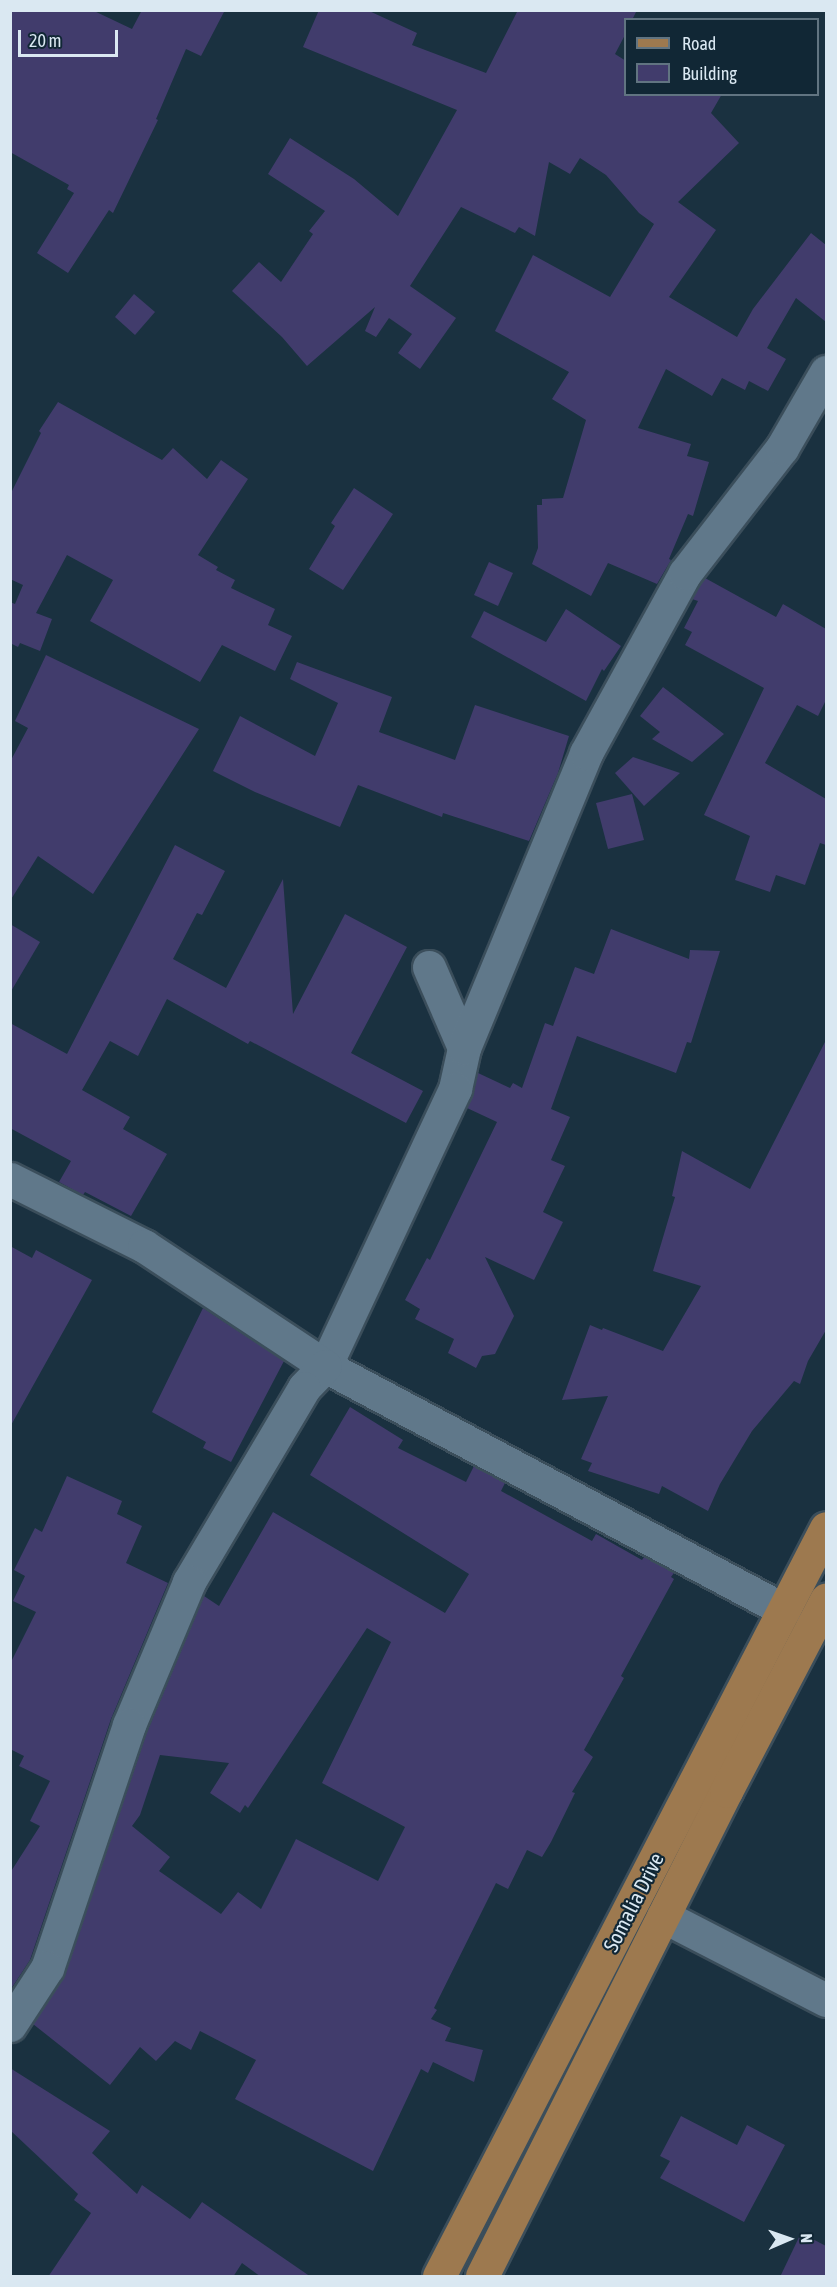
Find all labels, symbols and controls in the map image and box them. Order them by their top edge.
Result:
scale bar [21,18,122,56]
legend [624,18,819,96]
text: 20 m [29,30,61,51]
text: Road [682,33,716,54]
text: Building [682,63,737,84]
street label: Somalia Drive [597,1848,669,1956]
north arrow [759,2209,819,2269]
text: N [798,2233,816,2243]

